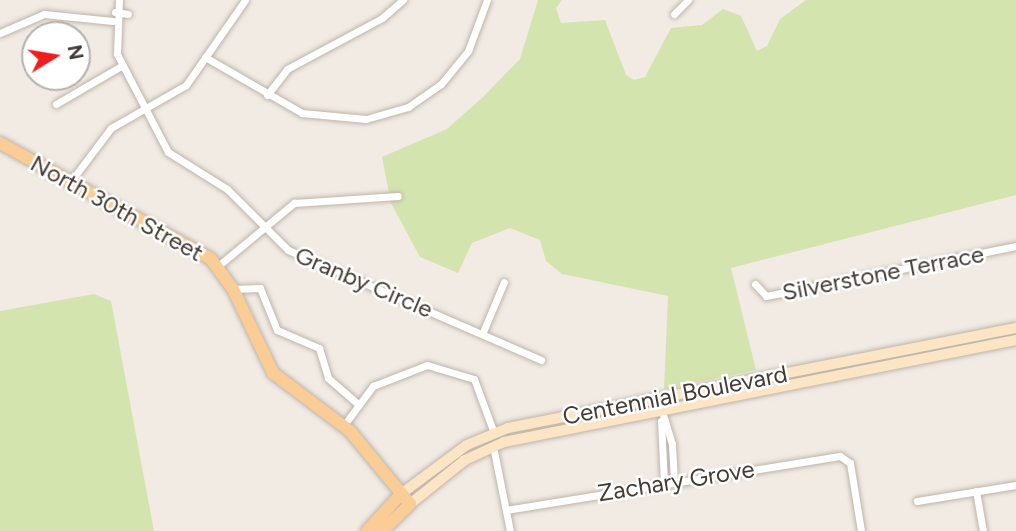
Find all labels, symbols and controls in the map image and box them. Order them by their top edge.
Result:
north arrow [21,21,91,91]
text: N [62,43,88,62]
street label: North 30th Street [26,149,208,267]
street label: Silverstone Terrace [780,239,986,307]
street label: Granby Circle [291,240,437,324]
street label: Centennial Boulevard [560,359,790,431]
street label: Zachary Grove [596,454,756,508]

